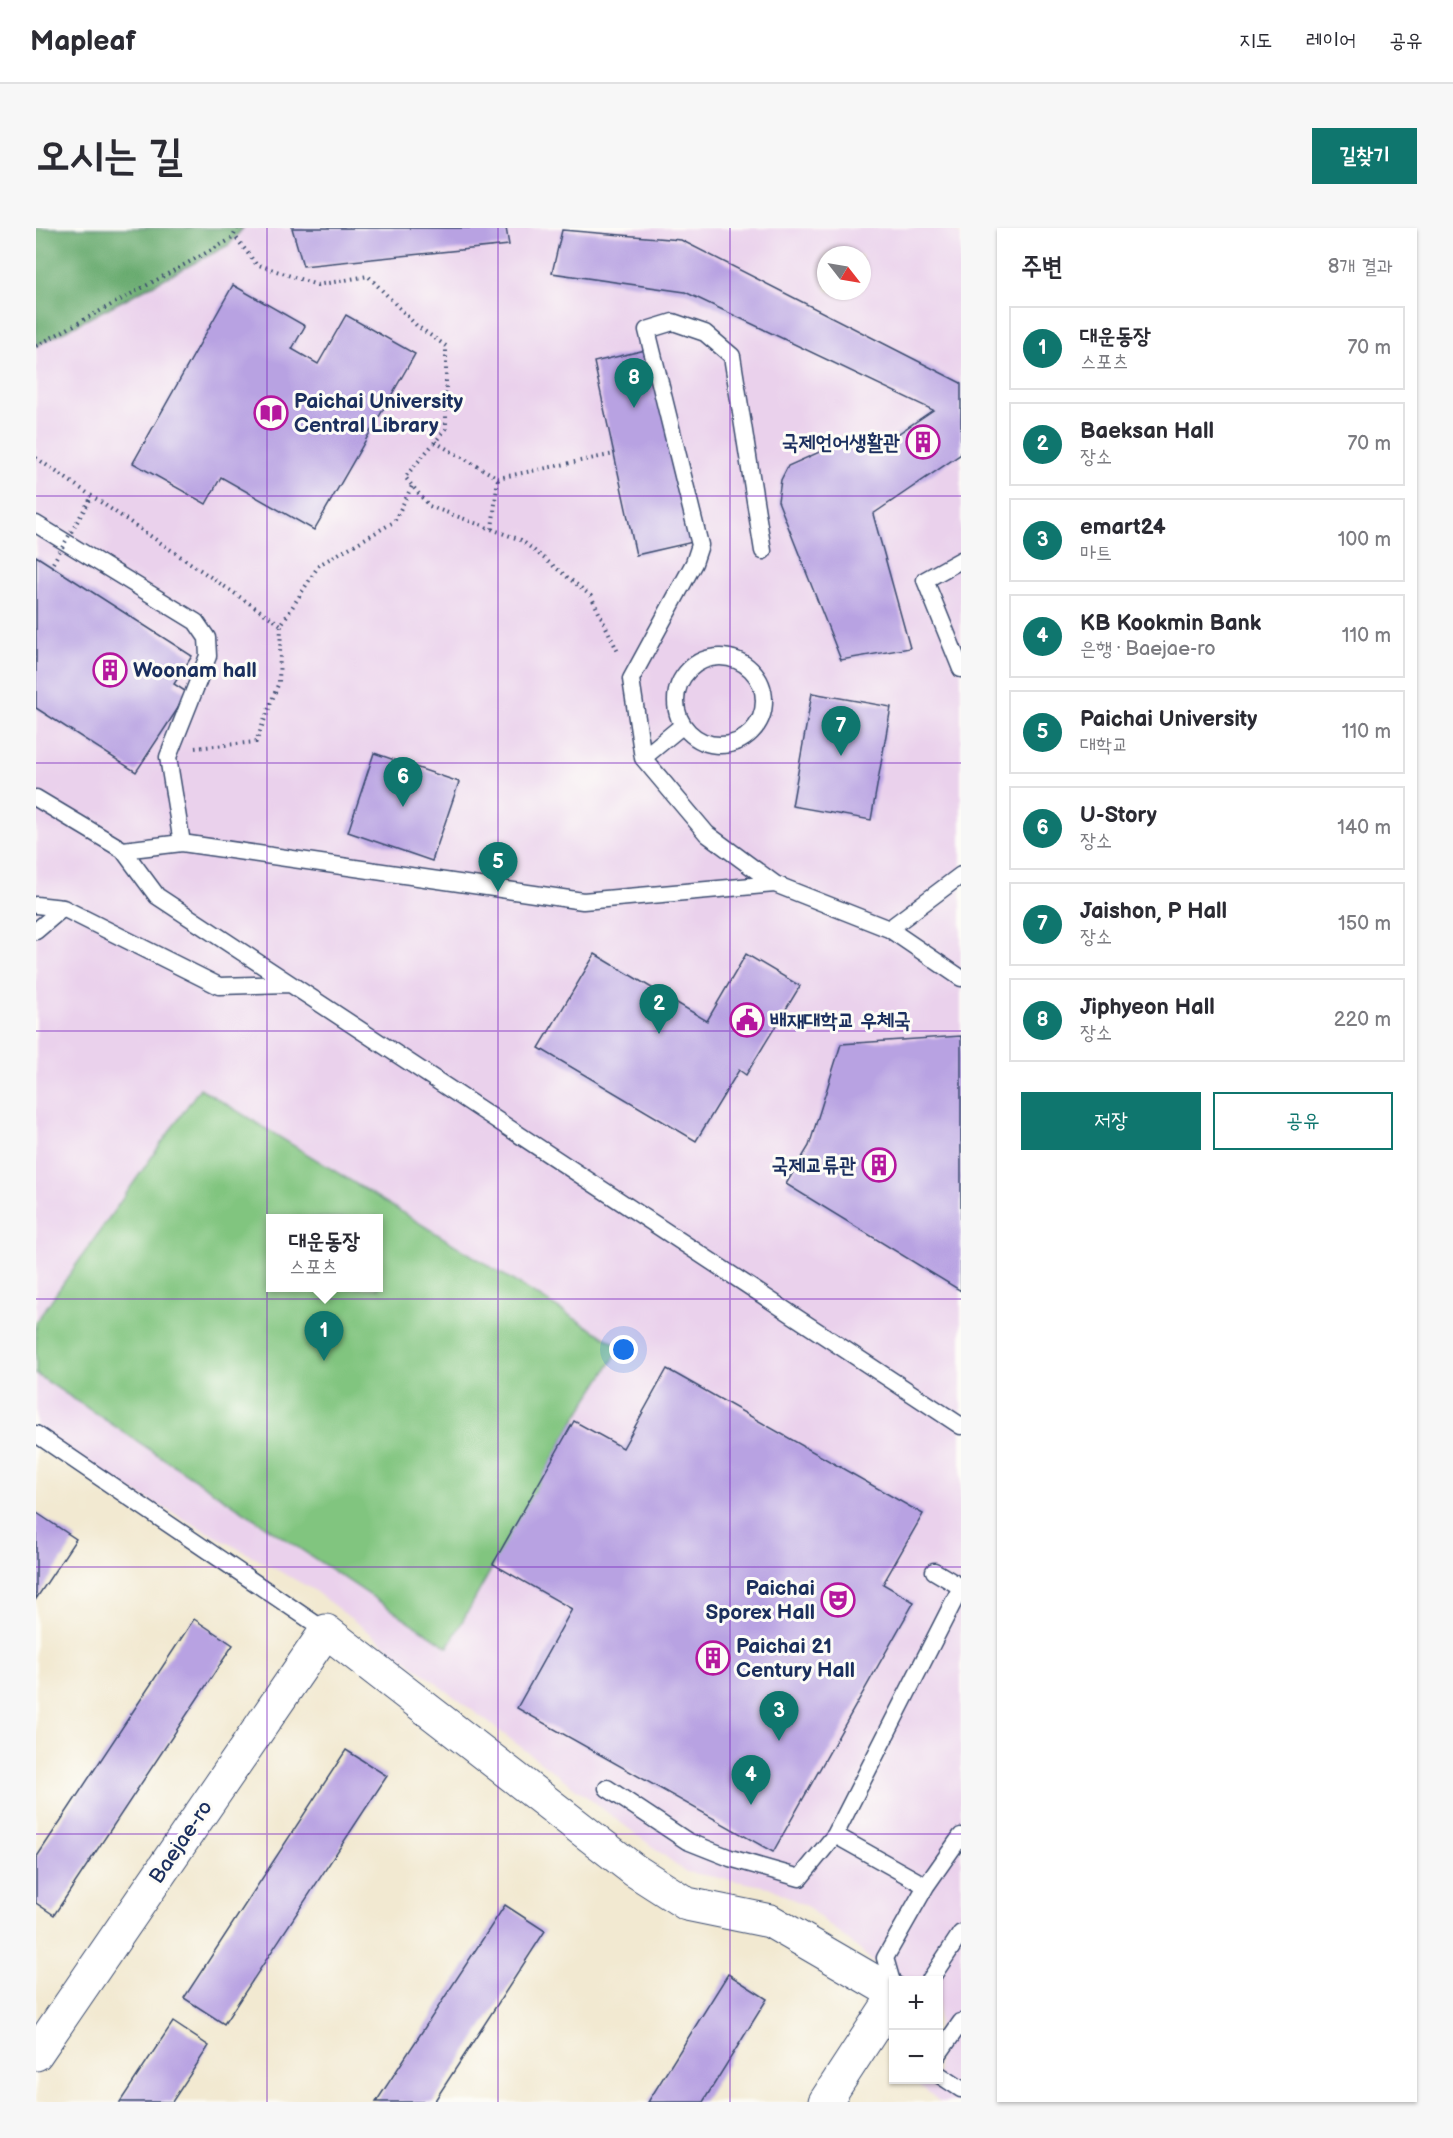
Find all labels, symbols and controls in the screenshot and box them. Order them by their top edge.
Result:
text: Mapleaf [30,25,136,58]
text: 지도 [1239,28,1273,53]
text: 레이어 [1306,28,1356,53]
text: 공유 [1389,28,1423,53]
button: 길찾기 [1312,128,1417,184]
text: 오시는 길 [36,131,183,182]
north arrow [817,246,871,300]
text: 주변 [1021,252,1063,283]
text: 8개 결과 [1328,255,1393,279]
text: 대운동장 [1080,323,1151,350]
text: 1 [1038,336,1047,360]
text: 70 m [1347,336,1391,360]
text: 스포츠 [1080,350,1128,374]
pin: 8 [614,358,654,408]
place label: Paichai University Central Library [294,389,464,438]
library icon: Paichai University Central Library [253,395,289,431]
text: Baeksan Hall [1080,418,1214,445]
building icon: 국제언어생활관 [905,424,941,460]
place label: 국제언어생활관 [782,430,900,455]
text: 2 [1037,432,1048,456]
text: 70 m [1347,432,1391,456]
text: 장소 [1080,445,1112,469]
text: emart24 [1080,514,1166,541]
text: 3 [1037,528,1048,552]
text: 100 m [1338,528,1391,552]
text: 마트 [1080,541,1112,565]
text: KB Kookmin Bank [1080,610,1261,637]
text: 4 [1037,624,1048,648]
text: 110 m [1342,624,1391,648]
text: 은행 · Baejae-ro [1080,637,1216,661]
building icon: Woonam hall [92,652,128,688]
place label: Woonam hall [133,658,257,683]
pin: 7 [822,706,860,756]
text: Paichai University [1080,706,1257,733]
text: 5 [1037,720,1048,744]
text: 110 m [1342,720,1391,744]
text: 대학교 [1080,733,1128,757]
pin: 6 [384,758,422,807]
text: U-Story [1080,802,1157,829]
text: 6 [1036,816,1049,840]
text: 140 m [1337,816,1391,840]
text: 장소 [1080,829,1112,853]
pin: 5 [478,842,518,892]
text: Jaishon, P Hall [1080,898,1227,925]
text: 7 [1037,912,1048,936]
text: 150 m [1338,912,1391,936]
text: 장소 [1080,925,1112,949]
pin: 2 [640,984,678,1034]
text: Jiphyeon Hall [1080,994,1215,1021]
public building icon: 배재대학교 우체국 [729,1002,765,1038]
place label: 배재대학교 우체국 [770,1008,911,1033]
text: 8 [1036,1008,1049,1032]
text: 220 m [1334,1008,1391,1032]
text: 장소 [1080,1021,1112,1045]
button: 저장 [1021,1092,1201,1150]
button: 공유 [1213,1092,1393,1150]
building icon: 국제교류관 [861,1147,897,1183]
place label: 국제교류관 [772,1153,856,1178]
popup [266,1214,383,1292]
text: 대운동장 [289,1228,360,1255]
text: 스포츠 [289,1255,337,1279]
pin: 1 [304,1312,344,1361]
your location [609,1335,638,1364]
place label: Paichai Sporex Hall [705,1576,815,1625]
theatre icon: Paichai Sporex Hall [820,1582,856,1618]
place label: Paichai 21 Century Hall [736,1634,855,1683]
building icon: Paichai 21 Century Hall [695,1640,731,1676]
pin: 3 [760,1692,798,1741]
pin: 4 [732,1756,770,1805]
street label: Baejae-ro [144,1796,218,1888]
map controls [889,1976,943,2084]
button: + [889,1976,943,2030]
button: − [889,2030,943,2084]

